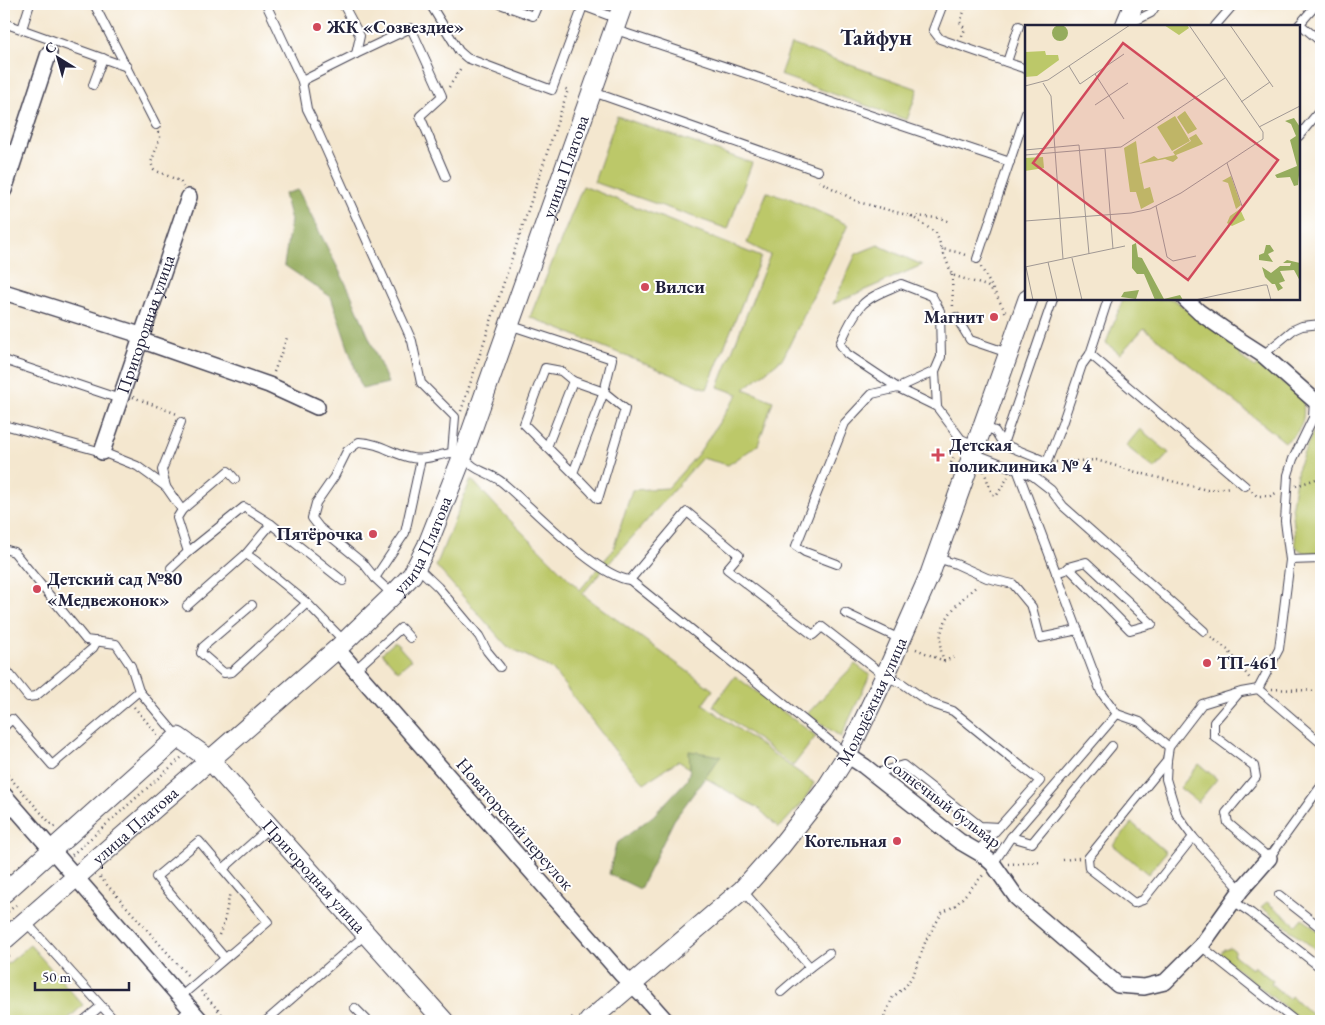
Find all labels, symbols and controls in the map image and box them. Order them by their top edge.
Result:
place label: ЖК «Созвездие» [326,15,464,38]
marker: ЖК «Созвездие» [311,21,323,33]
district label: Тайфун [840,23,912,52]
inset map [1025,25,1300,300]
north arrow [32,32,82,82]
text: С [41,37,60,58]
street label: улица Платова [536,111,594,221]
street label: Пригородная улица [111,251,180,397]
place label: Вилси [655,275,705,298]
marker: Вилси [639,281,651,293]
place label: Магнит [924,305,984,328]
marker: Магнит [988,311,1000,323]
place label: Детская поликлиника № 4 [949,433,1092,477]
marker: Детская поликлиника № 4 [931,448,945,462]
street label: улица Платова [388,492,457,599]
place label: Пятёрочка [277,522,363,545]
marker: Пятёрочка [367,528,379,540]
place label: Детский сад №80 «Медвежонок» [47,567,183,611]
marker: Детский сад №80 «Медвежонок» [31,583,43,595]
street label: Молодёжная улица [831,633,912,770]
place label: ТП-461 [1217,651,1278,674]
marker: ТП-461 [1201,657,1213,669]
street label: Солнечный бульвар [878,748,1006,853]
street label: Новаторский переулок [452,753,580,895]
street label: улица Платова [87,781,183,869]
street label: Пригородная улица [257,814,372,938]
place label: Котельная [804,829,887,852]
marker: Котельная [891,835,903,847]
scale bar [35,960,129,992]
text: 50 m [42,967,71,986]

